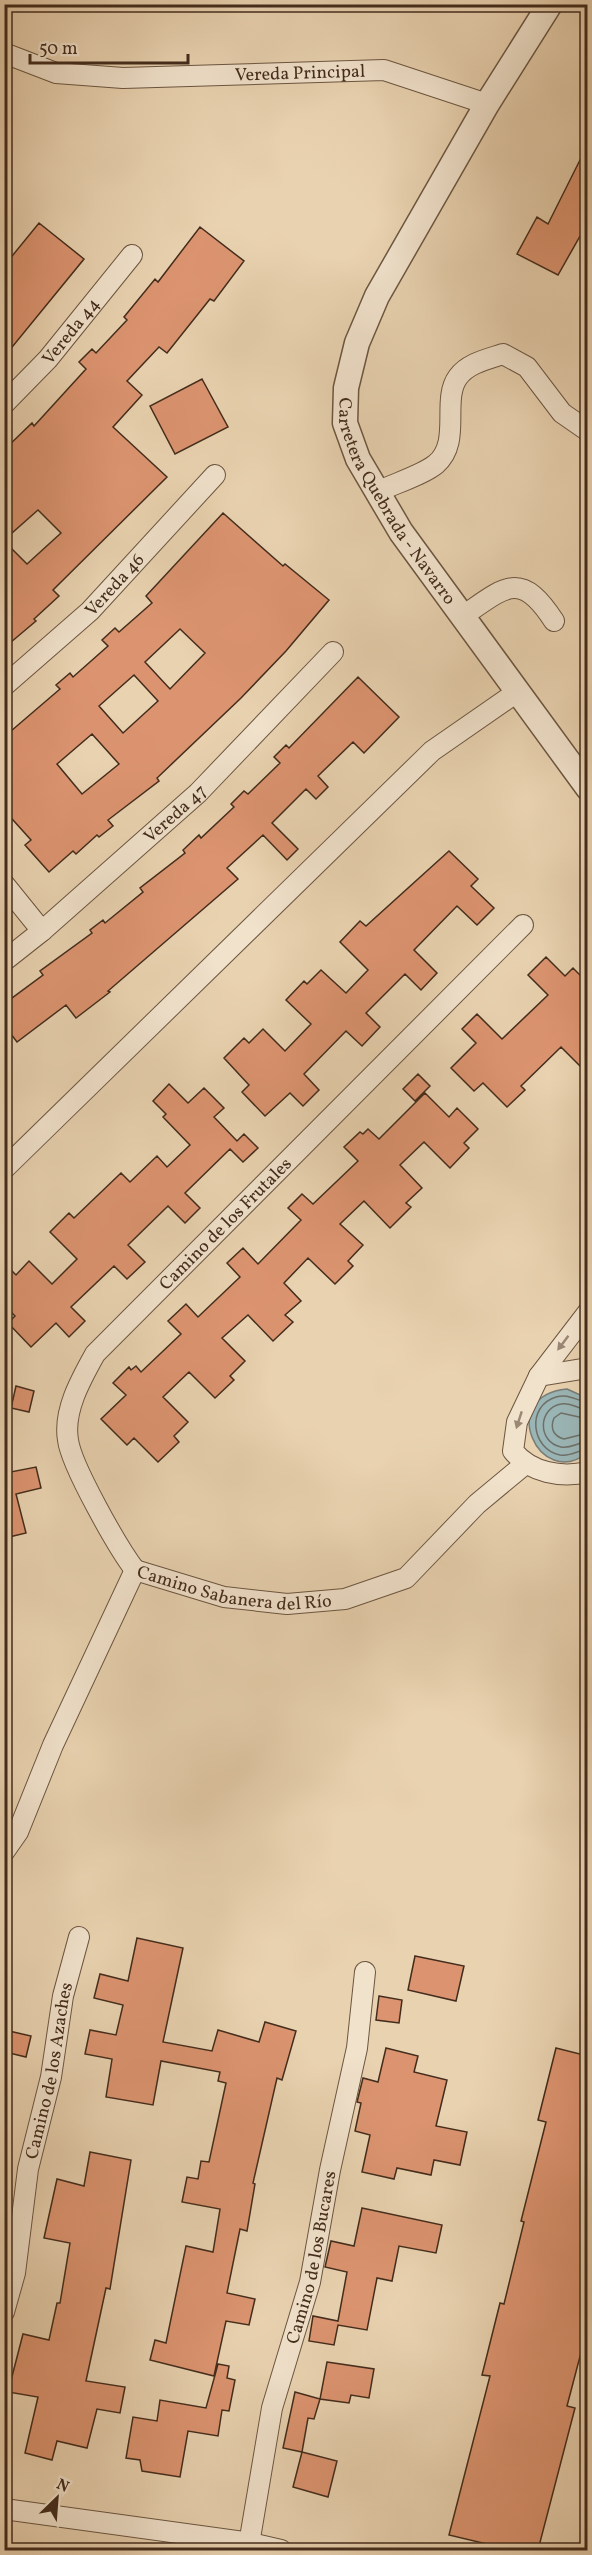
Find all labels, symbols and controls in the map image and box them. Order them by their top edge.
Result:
scale bar [30,27,188,65]
text: 50 m [39,37,78,62]
street label: Vereda Principal [235,60,366,89]
street label: Vereda 44 [37,293,107,371]
street label: Carretera Quebrada - Navarro [331,397,461,610]
street label: Vereda 46 [80,549,151,623]
street label: Vereda 47 [139,780,214,849]
street label: Camino de los Frutales [154,1152,298,1297]
one-way arrow [557,1335,569,1351]
one-way arrow [514,1411,523,1429]
street label: Camino Sabanera del Río [134,1560,333,1618]
street label: Camino de los Azaches [20,1980,80,2162]
street label: Camino de los Bucares [281,2169,344,2347]
north arrow [27,2468,87,2528]
text: N [53,2474,73,2499]

